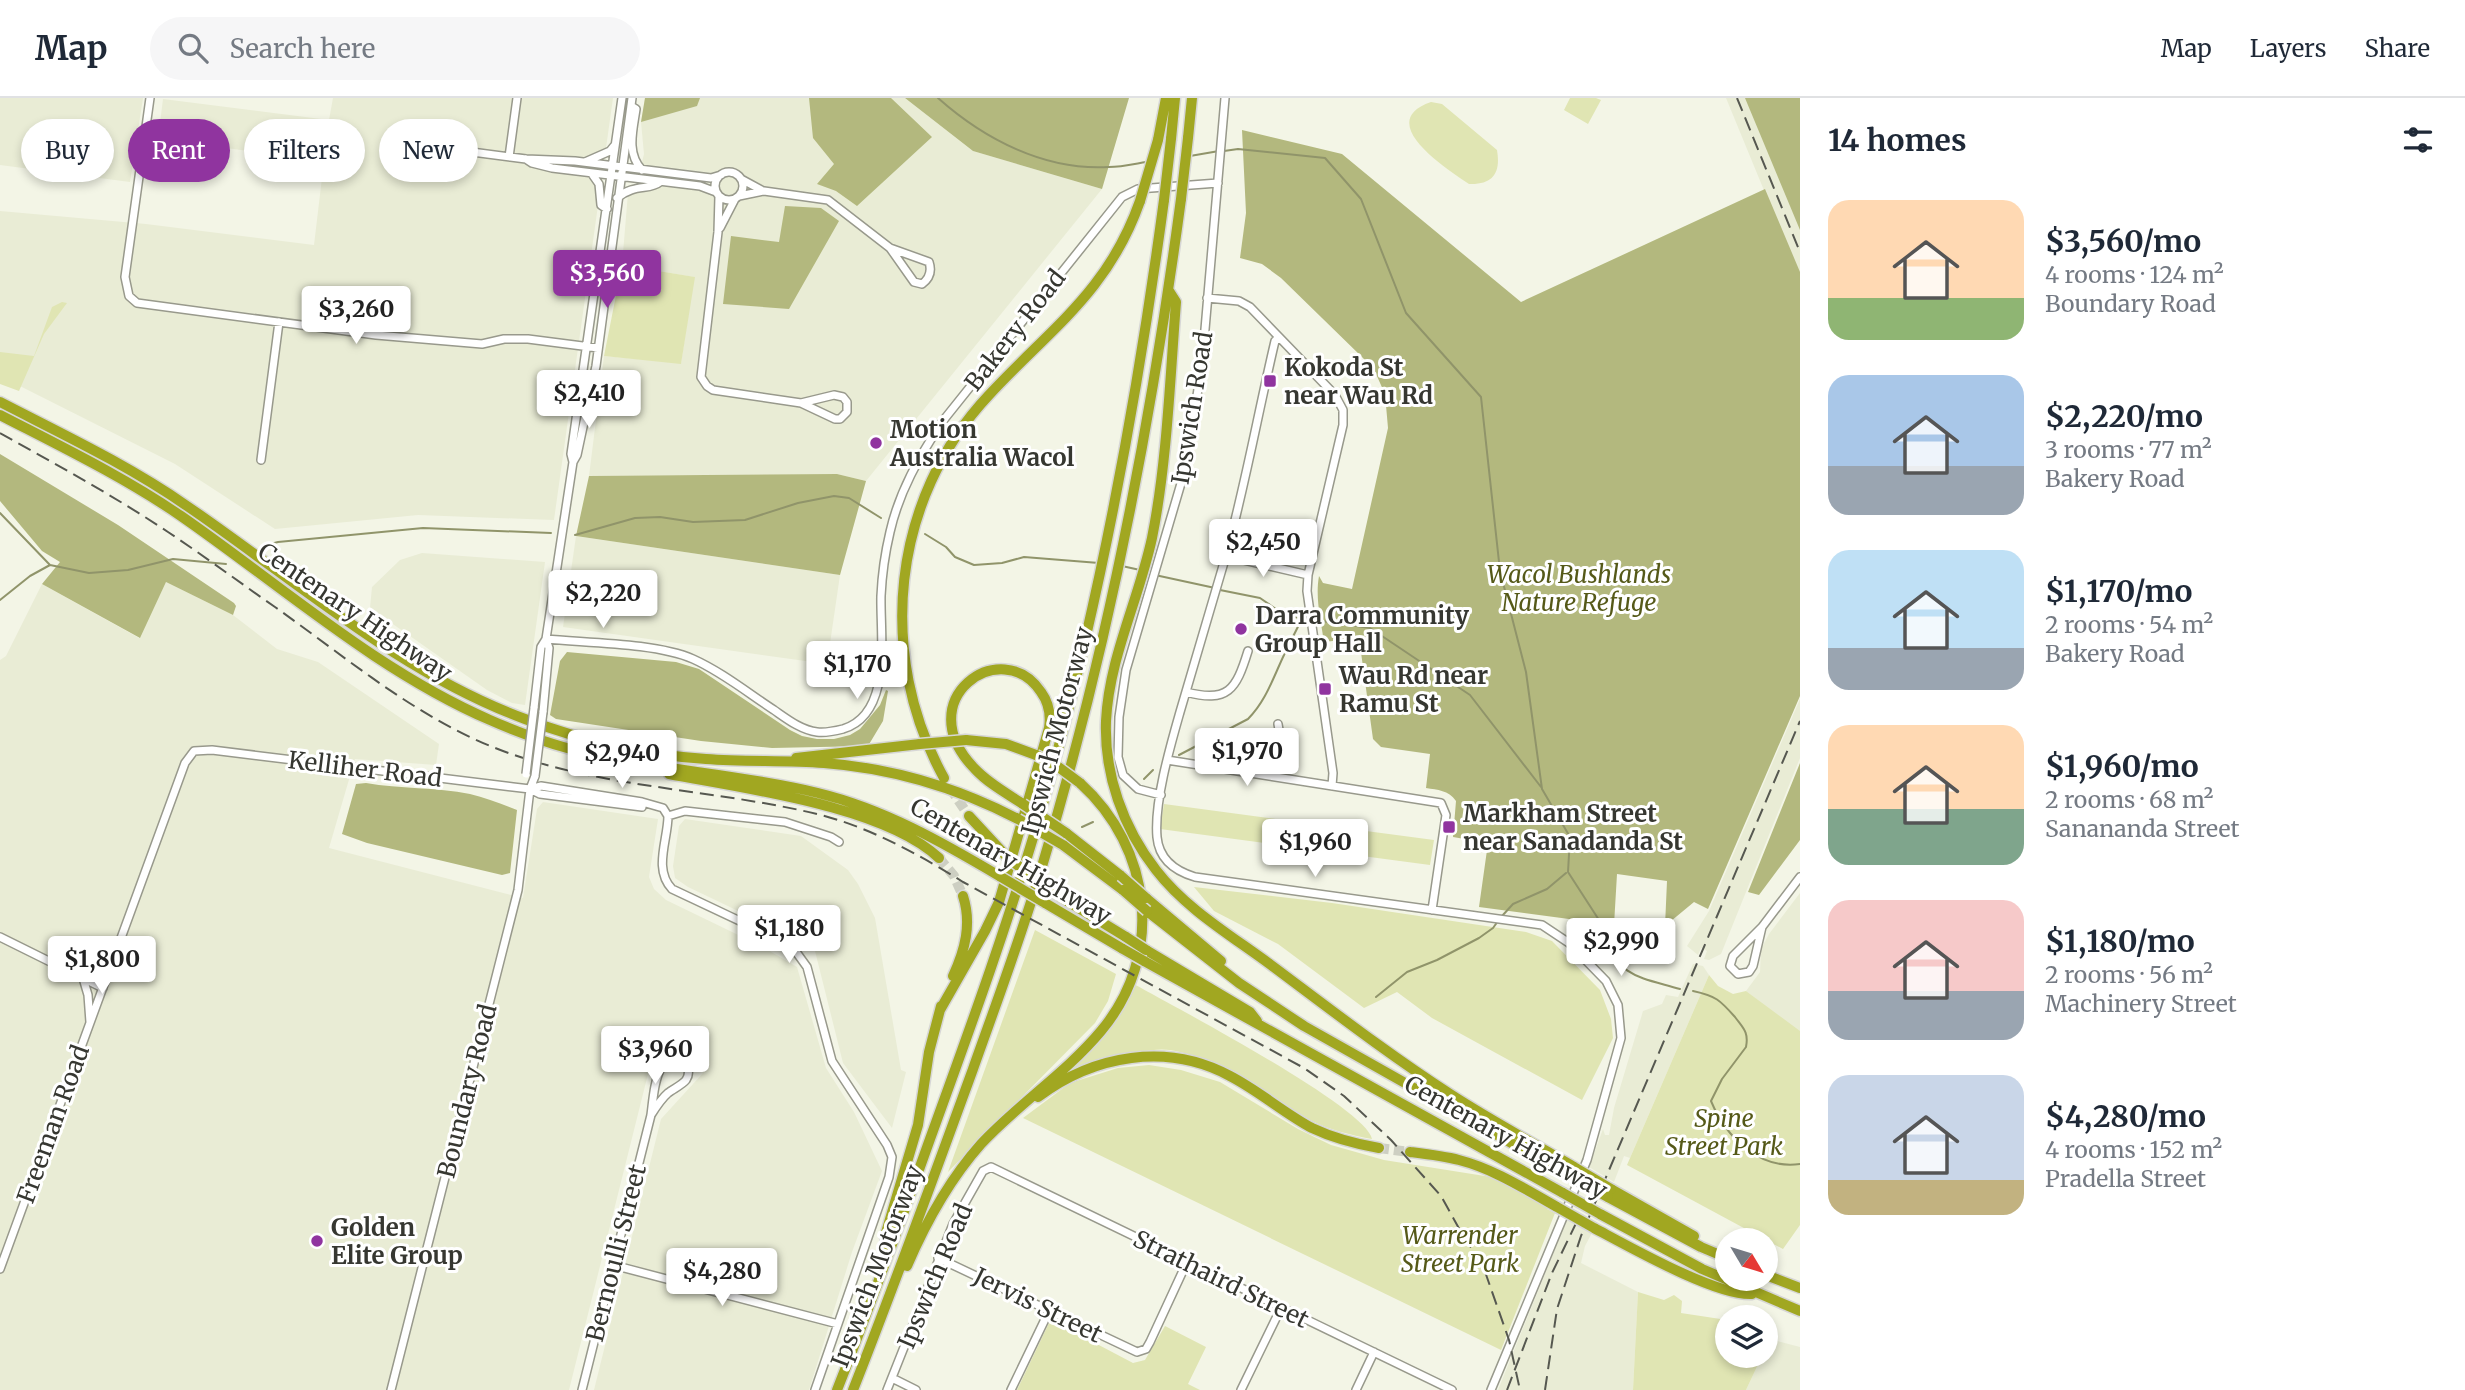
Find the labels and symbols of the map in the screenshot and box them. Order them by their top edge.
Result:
pin: $3,560 [550,250,664,310]
street label: Bakery Road [958,263,1072,397]
pin: $3,260 [299,286,413,346]
street label: Ipswich Road [1165,329,1219,487]
place label: Kokoda St near Wau Rd [1284,352,1433,411]
pin: $2,410 [532,370,646,430]
marker: Kokoda St near Wau Rd [1262,373,1278,389]
place label: Motion Australia Wacol [889,414,1074,473]
marker: Motion Australia Wacol [868,435,884,451]
pin: $2,450 [1206,519,1320,579]
street label: Centenary Highway [252,536,458,688]
park label: Wacol Bushlands Nature Refuge [1487,559,1671,618]
pin: $2,220 [546,570,660,630]
place label: Darra Community Group Hall [1255,600,1470,659]
marker: Darra Community Group Hall [1233,621,1249,637]
street label: Ipswich Motorway [1014,623,1100,839]
pin: $1,170 [800,642,914,701]
place label: Wau Rd near Ramu St [1338,660,1488,719]
marker: Wau Rd near Ramu St [1317,681,1333,697]
pin: $1,970 [1190,728,1304,788]
pin: $2,940 [565,730,679,790]
street label: Kelliher Road [286,744,444,794]
street label: Centenary Highway [905,791,1117,931]
place label: Markham Street near Sanadanda St [1463,798,1683,857]
marker: Markham Street near Sanadanda St [1441,819,1457,835]
pin: $1,960 [1258,820,1372,879]
pin: $1,180 [732,906,846,965]
pin: $2,990 [1564,918,1678,978]
pin: $1,800 [45,936,159,996]
street label: Boundary Road [430,1001,504,1181]
pin: $3,960 [598,1026,712,1086]
street label: Freeman Road [10,1041,96,1207]
street label: Centenary Highway [1399,1068,1613,1206]
park label: Spine Street Park [1665,1103,1783,1162]
street label: Bernoulli Street [579,1160,653,1345]
street label: Ipswich Motorway [824,1160,930,1372]
street label: Ipswich Road [891,1199,979,1353]
place label: Golden Elite Group [331,1212,463,1271]
park label: Warrender Street Park [1401,1220,1519,1279]
street label: Strathaird Street [1128,1223,1314,1335]
north arrow [1715,1228,1778,1292]
marker: Golden Elite Group [309,1233,325,1249]
pin: $4,280 [665,1248,779,1308]
street label: Jervis Street [968,1260,1108,1350]

